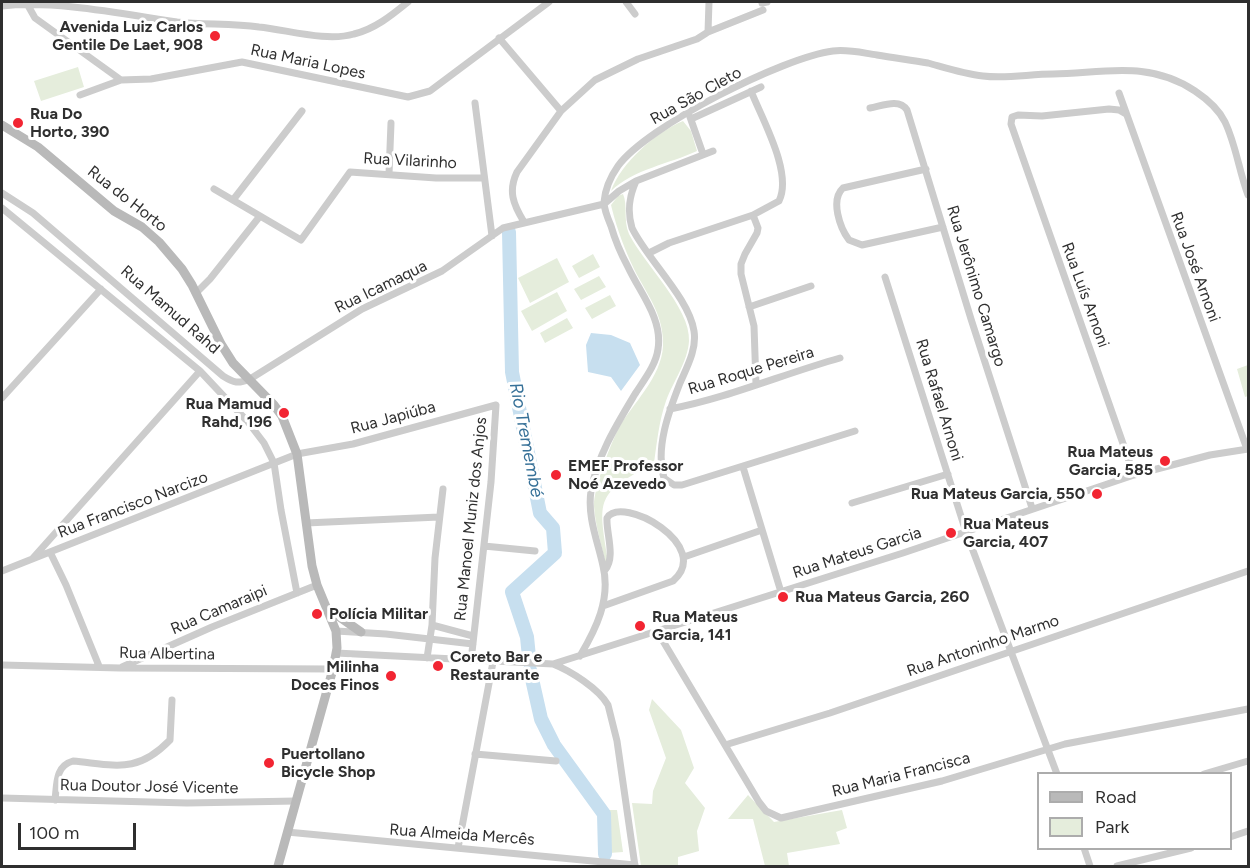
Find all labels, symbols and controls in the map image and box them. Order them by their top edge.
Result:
place label: Avenida Luiz Carlos Gentile De Laet, 908 [52,17,203,55]
marker: Avenida Luiz Carlos Gentile De Laet, 908 [208,29,222,43]
street label: Rua Maria Lopes [249,40,367,84]
street label: Rua São Cleto [647,63,745,129]
place label: Rua Do Horto, 390 [30,104,109,142]
marker: Rua Do Horto, 390 [11,116,25,130]
street label: Rua Vilarinho [363,149,457,173]
street label: Rua do Horto [83,162,171,236]
street label: Rua Jerônimo Camargo [942,203,1010,369]
street label: Rua José Arnoni [1166,209,1224,325]
street label: Rua Luís Arnoni [1057,240,1113,350]
street label: Rua Icamaqua [332,256,430,318]
street label: Rua Mamud Rahd [116,262,224,358]
street label: Rua Rafael Arnoni [911,337,967,463]
street label: Rua Roque Pereira [686,343,816,399]
water label: Rio Tremembé [504,381,548,499]
place label: Rua Mamud Rahd, 196 [185,394,272,432]
street label: Rua Japiúba [348,397,438,439]
marker: Rua Mamud Rahd, 196 [277,406,291,420]
street label: Rua Manoel Muniz dos Anjos [451,416,491,622]
place label: Rua Mateus Garcia, 585 [1067,442,1153,480]
marker: Rua Mateus Garcia, 585 [1158,454,1172,468]
place label: EMEF Professor Noé Azevedo [568,456,683,494]
street label: Rua Francisco Narcizo [55,468,211,542]
marker: EMEF Professor Noé Azevedo [549,468,563,482]
place label: Rua Mateus Garcia, 550 [911,484,1085,504]
marker: Rua Mateus Garcia, 550 [1090,487,1104,501]
place label: Rua Mateus Garcia, 407 [963,514,1049,552]
street label: Rua Mateus Garcia [790,523,924,583]
marker: Rua Mateus Garcia, 407 [944,526,958,540]
street label: Rua Camaraipi [168,581,270,639]
place label: Rua Mateus Garcia, 260 [795,587,969,607]
marker: Rua Mateus Garcia, 260 [776,590,790,604]
place label: Polícia Militar [329,604,428,624]
marker: Polícia Militar [310,607,324,621]
place label: Rua Mateus Garcia, 141 [652,607,738,645]
street label: Rua Antoninho Marmo [904,611,1062,681]
marker: Rua Mateus Garcia, 141 [633,619,647,633]
street label: Rua Albertina [119,644,215,664]
place label: Coreto Bar e Restaurante [450,647,542,685]
place label: Milinha Doces Finos [291,657,379,695]
marker: Coreto Bar e Restaurante [431,659,445,673]
marker: Milinha Doces Finos [384,669,398,683]
place label: Puertollano Bicycle Shop [281,744,375,782]
street label: Rua Maria Francisca [830,749,972,801]
marker: Puertollano Bicycle Shop [262,756,276,770]
legend [1037,772,1232,850]
street label: Rua Doutor José Vicente [60,776,238,798]
text: Road [1095,786,1136,808]
scale bar [21,811,140,849]
text: Park [1095,816,1129,838]
street label: Rua Almeida Mercês [389,820,535,850]
text: 100 m [29,822,79,844]

